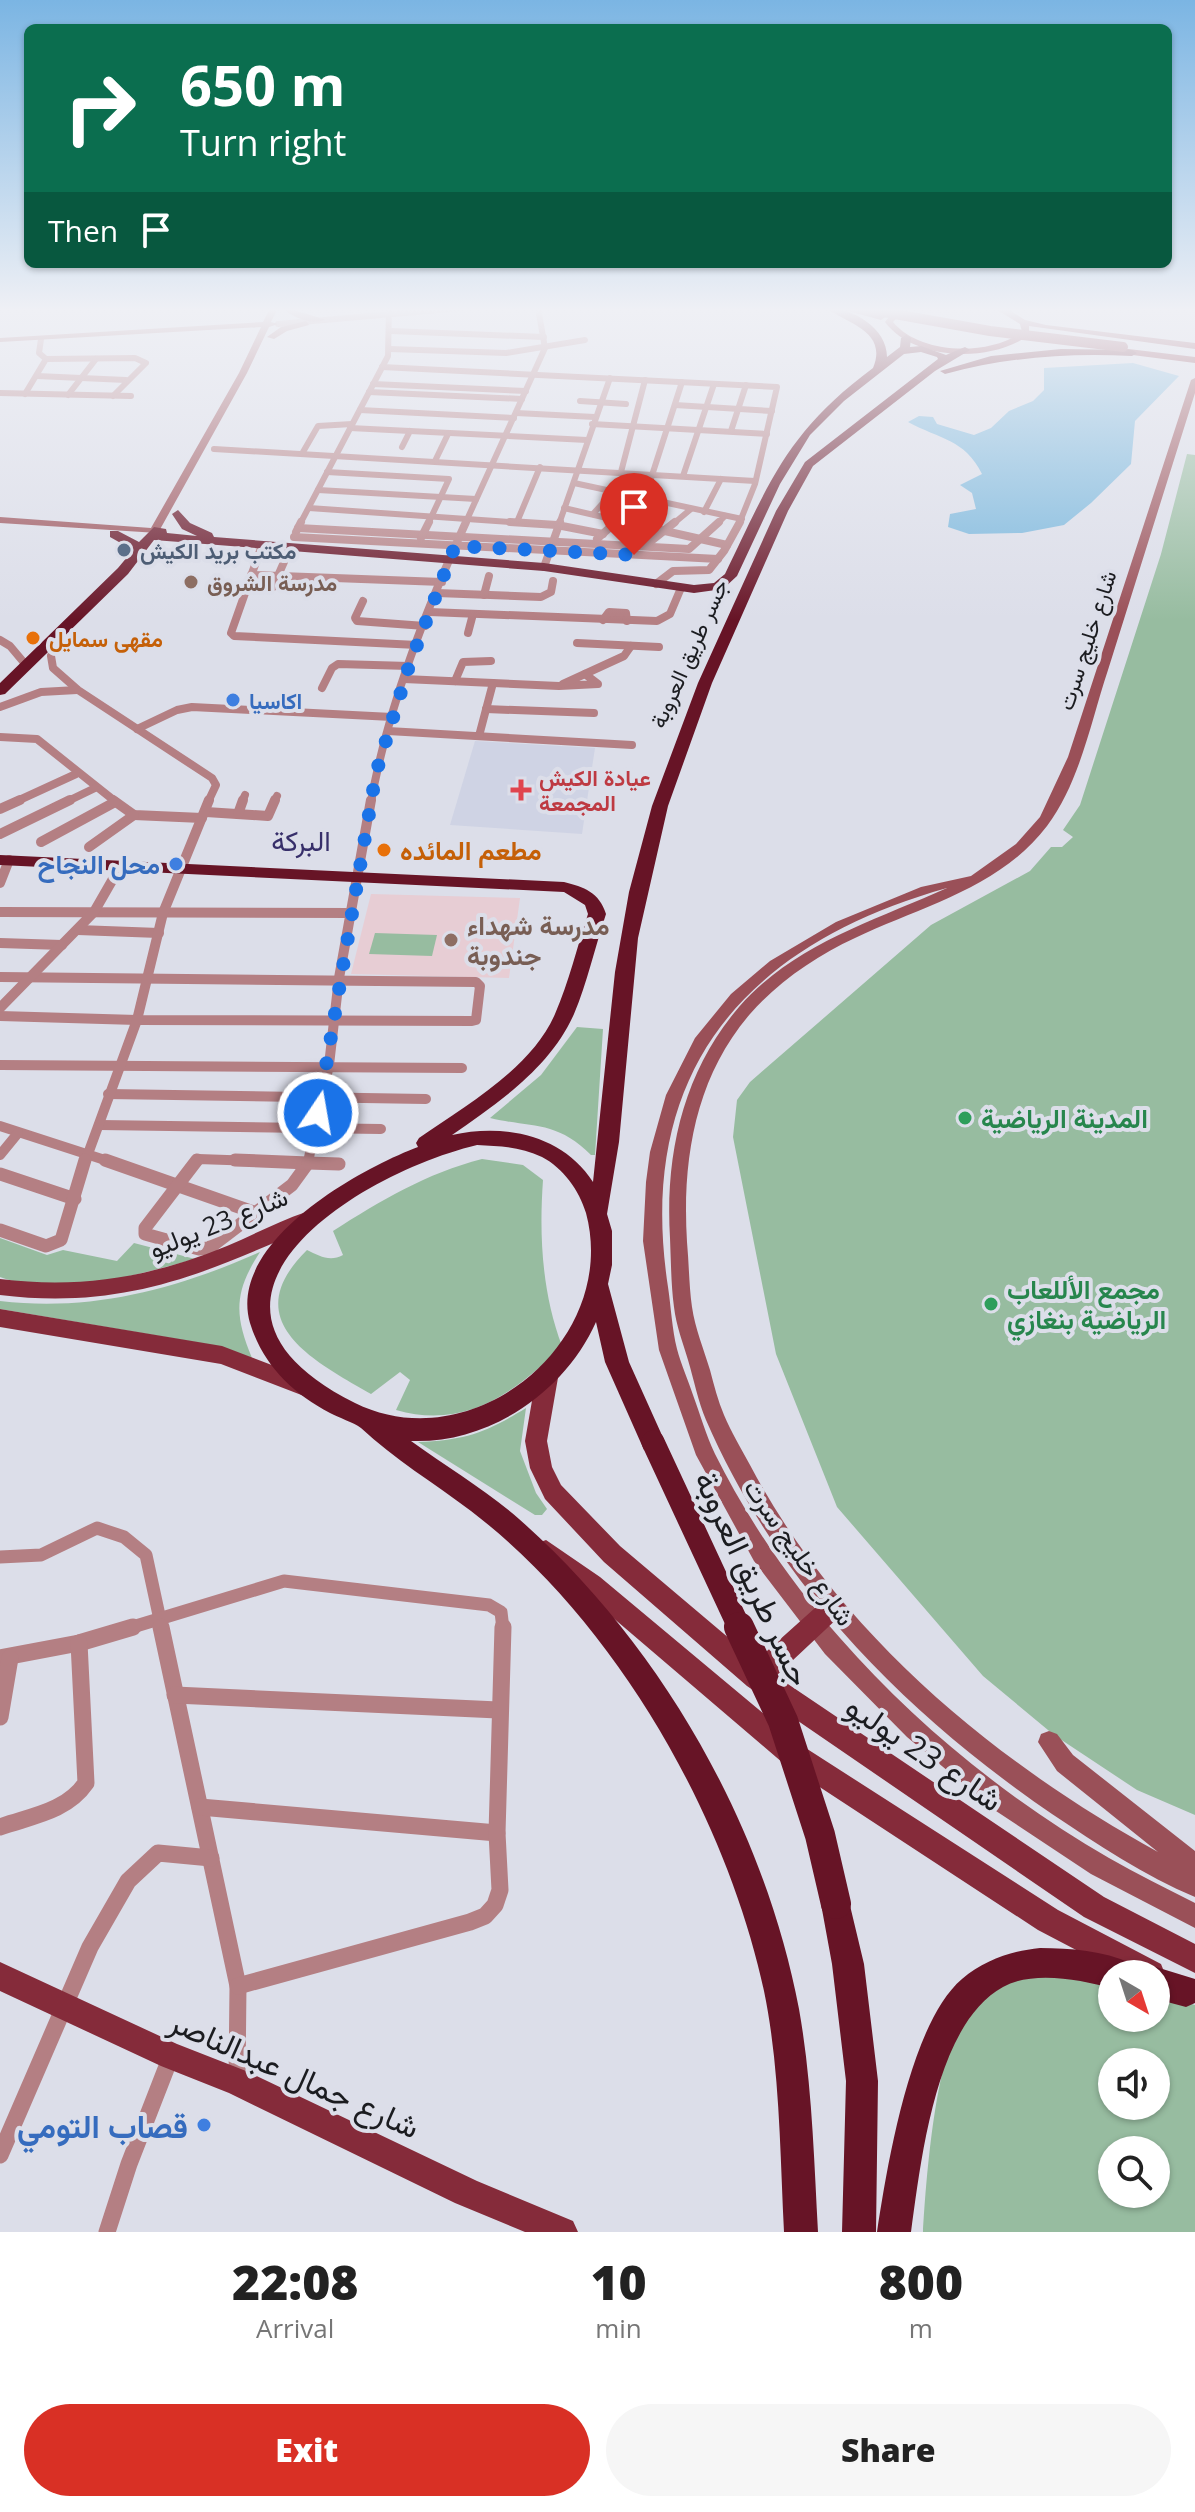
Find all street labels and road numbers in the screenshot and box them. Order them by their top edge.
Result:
street label: شارع خليج سرت [1049,566,1124,714]
street label: جسر طريق العروبة [642,574,734,732]
street label: شارع 23 يوليو [143,1178,293,1267]
street label: جسر طريق العروبة [685,1464,823,1692]
street label: شارع خليج سرت [735,1471,864,1633]
street label: شارع 23 يوليو [837,1684,1012,1822]
street label: شارع جمال عبدالناصر [162,1998,427,2149]

